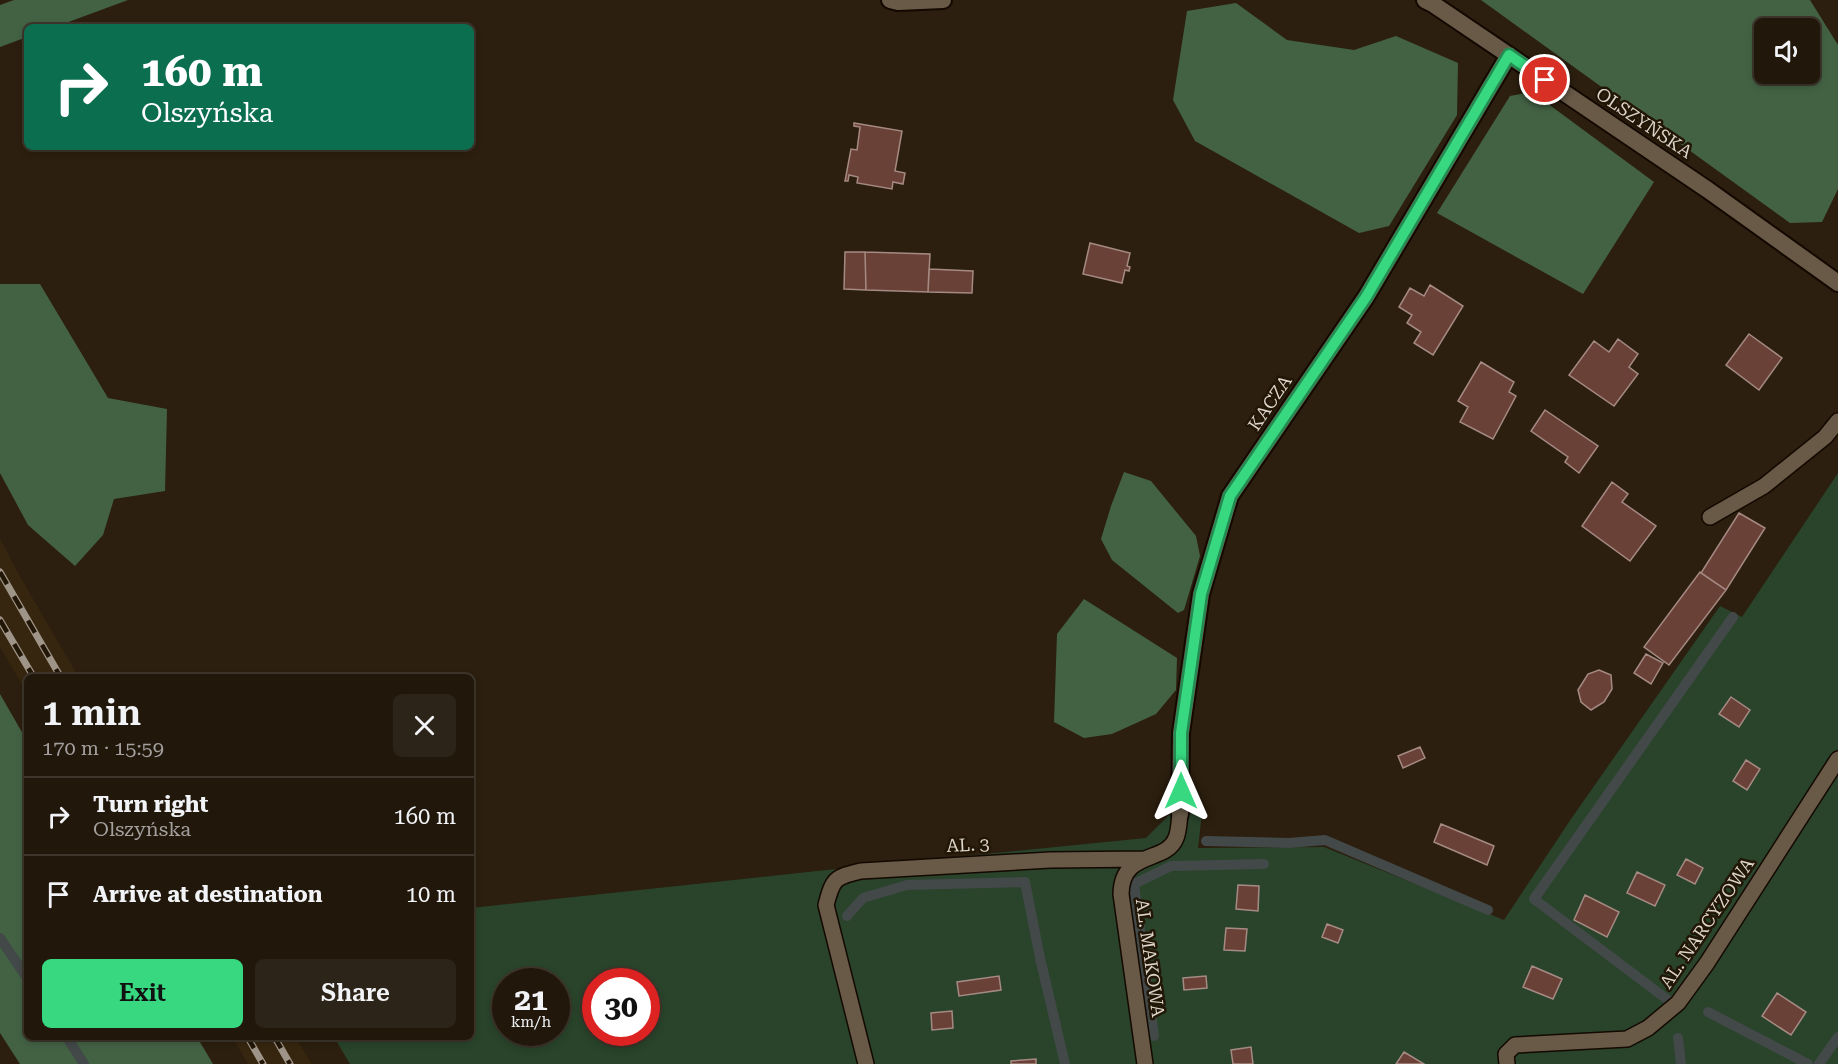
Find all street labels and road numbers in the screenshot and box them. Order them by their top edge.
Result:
street label: OLSZYŃSKA [1592,83,1697,163]
street label: KACZA [1243,371,1296,434]
street label: AL. 3 [946,833,990,856]
street label: AL. NARCYZOWA [1655,853,1758,992]
street label: AL. MAKOWA [1132,897,1169,1019]

